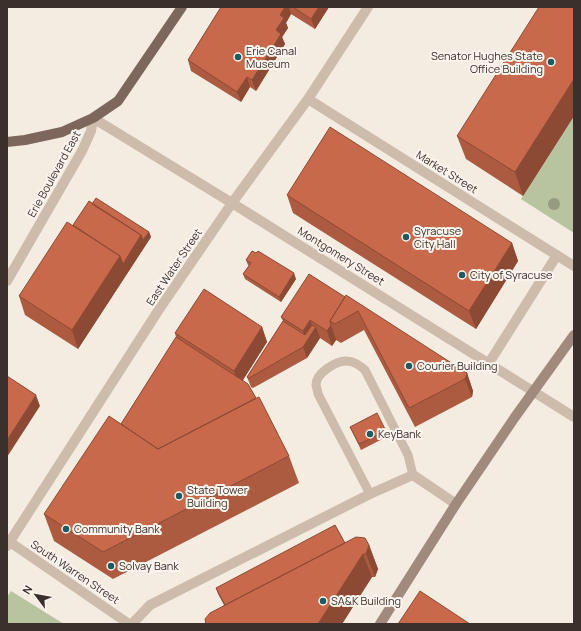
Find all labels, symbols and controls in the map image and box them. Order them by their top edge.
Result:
place label: Erie Canal Museum [246,43,297,71]
place label: Senator Hughes State Office Building [431,48,544,76]
marker: Erie Canal Museum [233,52,243,62]
marker: Senator Hughes State Office Building [546,57,556,67]
street label: Erie Boulevard East [24,128,84,220]
street label: Market Street [414,147,481,196]
street label: Montgomery Street [295,223,387,288]
place label: Syracuse City Hall [414,223,462,251]
street label: East Water Street [142,225,205,308]
marker: Syracuse City Hall [401,232,411,242]
place label: City of Syracuse [470,267,553,282]
marker: City of Syracuse [457,270,467,280]
place label: Courier Building [417,358,498,373]
marker: Courier Building [404,361,414,371]
place label: KeyBank [378,426,422,441]
marker: KeyBank [365,429,375,439]
place label: State Tower Building [187,482,248,510]
marker: State Tower Building [174,491,184,501]
place label: Community Bank [74,521,160,536]
marker: Community Bank [61,524,71,534]
street label: South Warren Street [28,536,123,607]
place label: Solvay Bank [119,558,179,573]
marker: Solvay Bank [106,561,116,571]
north arrow [16,575,56,615]
text: N [19,582,36,597]
place label: SA&K Building [331,593,401,608]
marker: SA&K Building [318,596,328,606]

